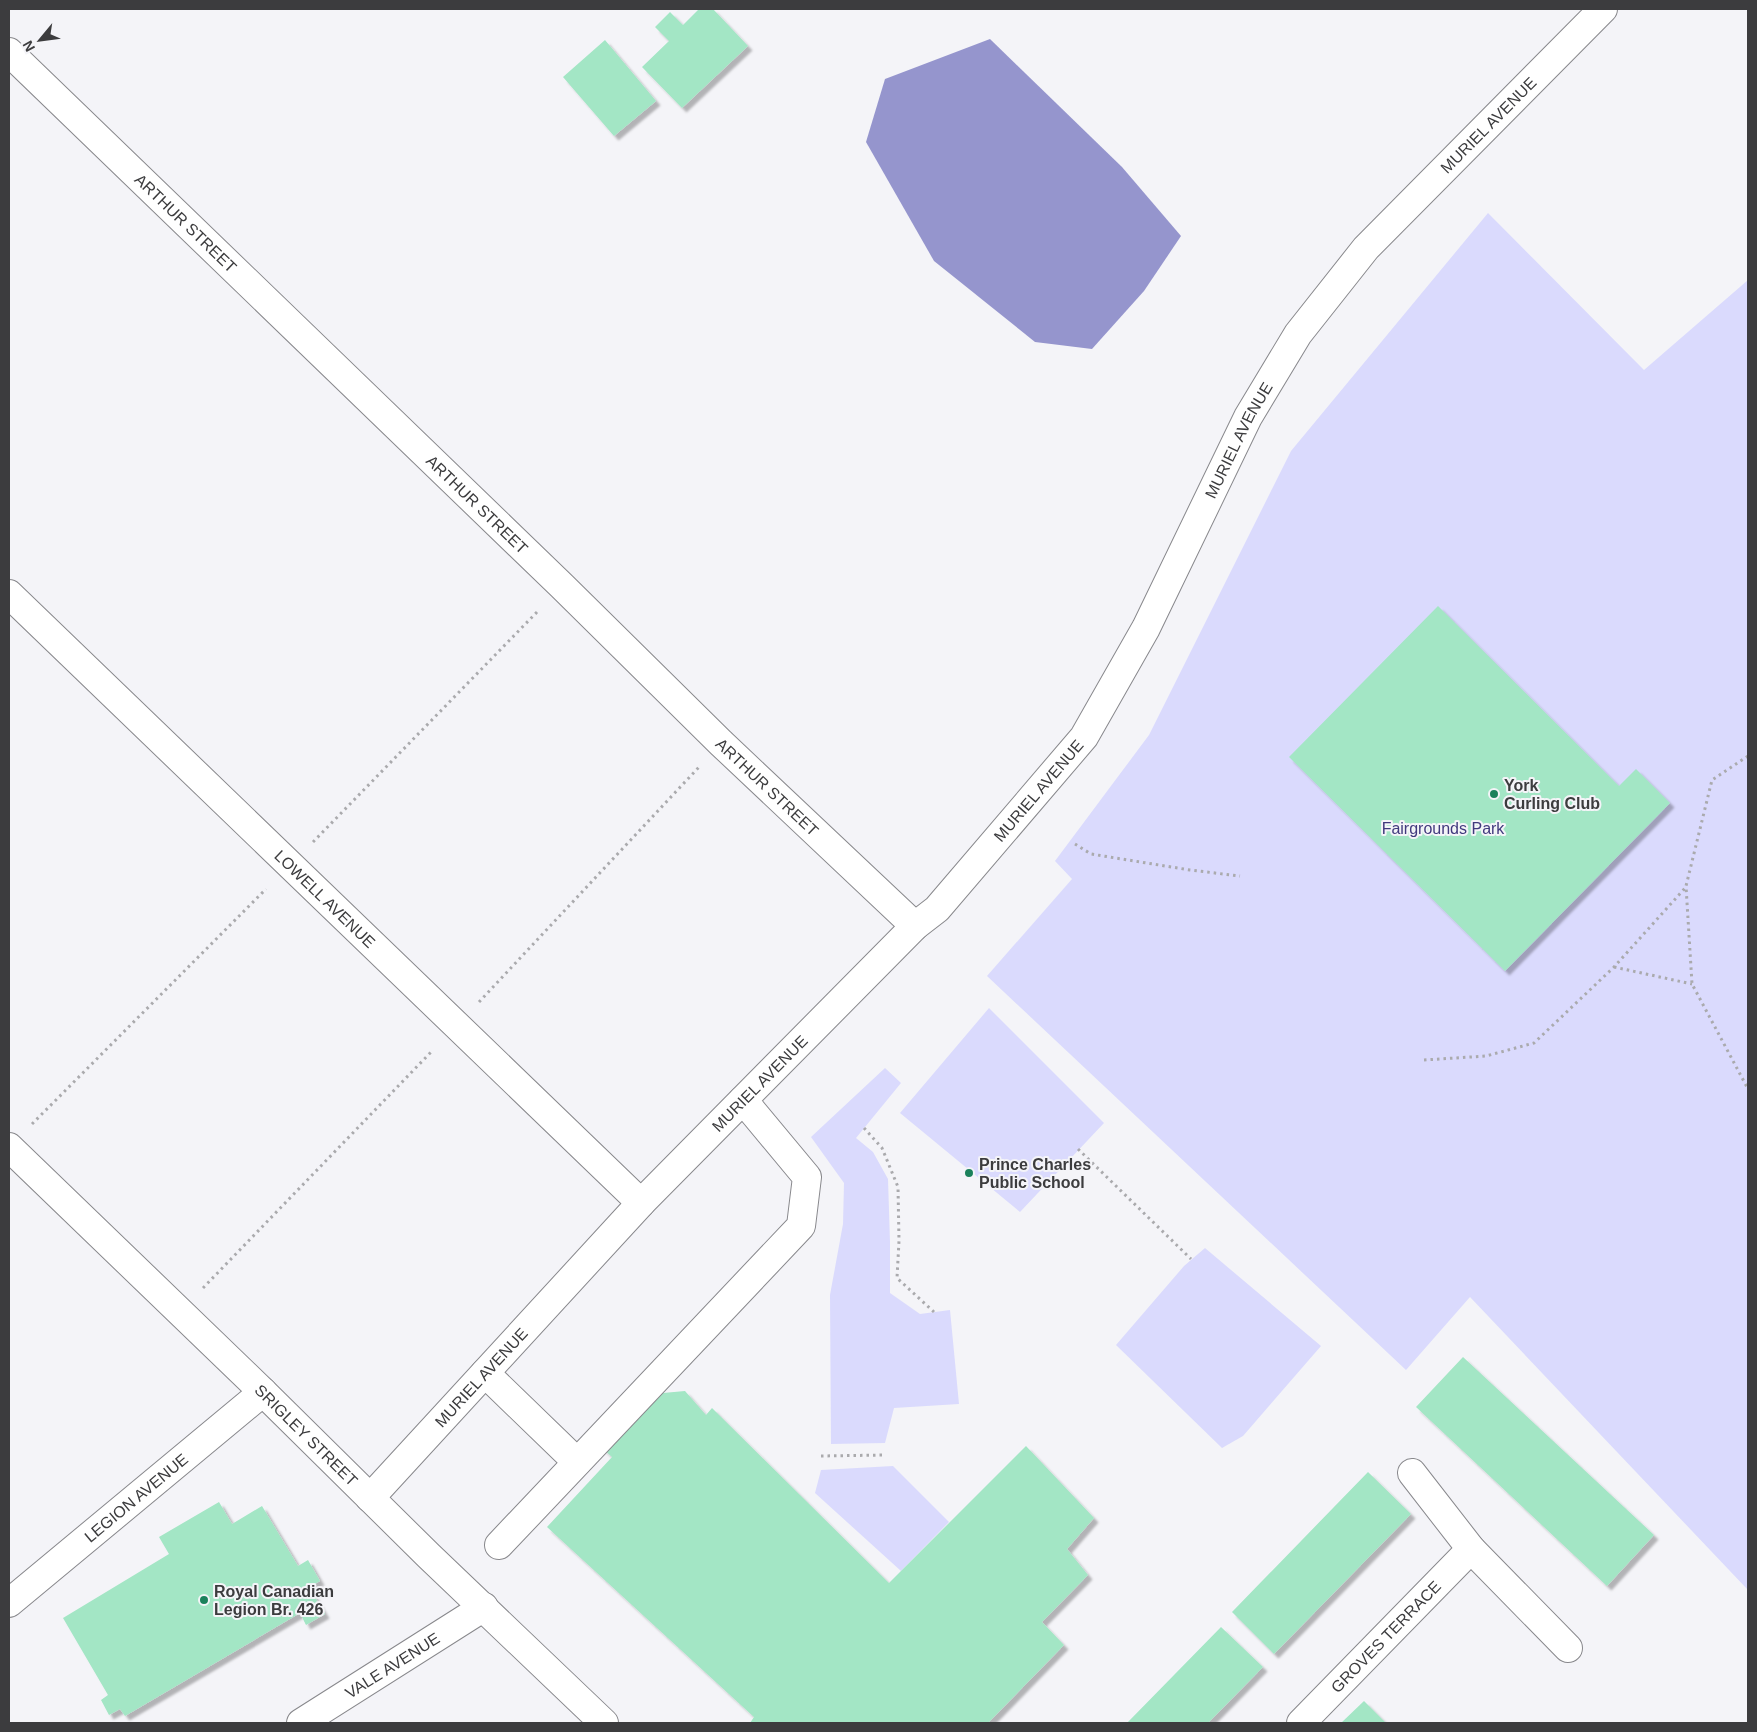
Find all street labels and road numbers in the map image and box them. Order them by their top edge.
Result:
street label: MURIEL AVENUE [1437,74,1540,177]
street label: ARTHUR STREET [132,171,240,276]
street label: MURIEL AVENUE [1202,379,1276,501]
street label: ARTHUR STREET [423,452,531,557]
street label: ARTHUR STREET [713,735,822,839]
street label: MURIEL AVENUE [991,737,1087,845]
street label: LOWELL AVENUE [271,847,378,951]
street label: MURIEL AVENUE [709,1032,811,1135]
street label: MURIEL AVENUE [432,1325,531,1430]
street label: SRIGLEY STREET [252,1381,361,1490]
street label: LEGION AVENUE [81,1450,191,1546]
street label: GROVES TERRACE [1328,1578,1444,1696]
street label: VALE AVENUE [342,1630,443,1702]

